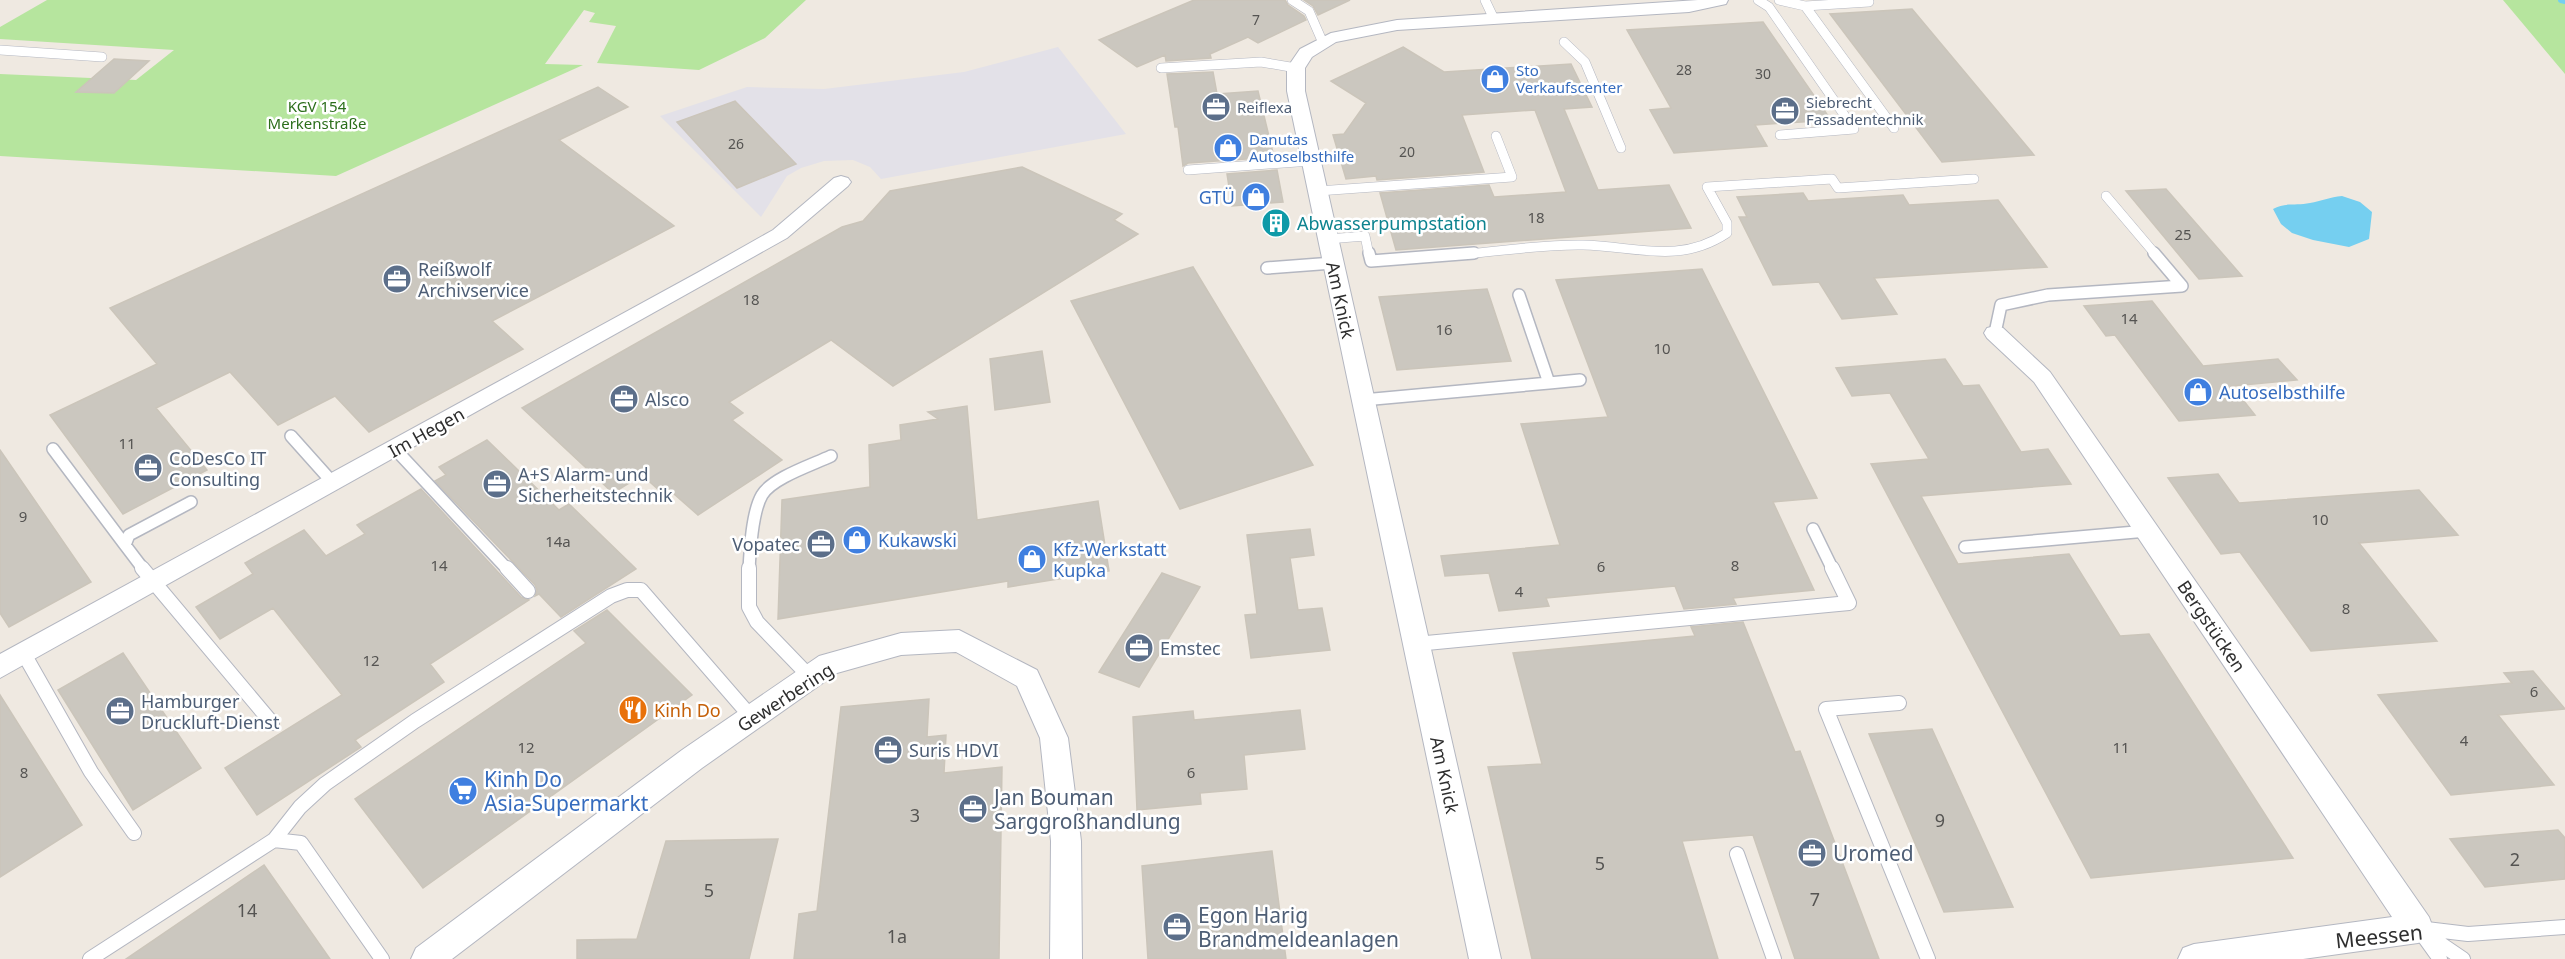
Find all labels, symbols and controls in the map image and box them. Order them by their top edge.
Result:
house number: 7 [1252,10,1260,29]
place label: Sto Verkaufscenter [1516,60,1622,97]
house number: 28 [1676,60,1692,79]
shop icon: Sto Verkaufscenter [1479,63,1511,95]
house number: 30 [1755,64,1771,83]
office icon: Reiflexa [1200,91,1232,123]
place label: Siebrecht Fassadentechnik [1806,92,1923,129]
office icon: Siebrecht Fassadentechnik [1769,95,1801,127]
park label: KGV 154 Merkenstraße [268,96,366,133]
place label: Reiflexa [1237,97,1292,117]
place label: Danutas Autoselbsthilfe [1249,129,1354,166]
shop icon: Danutas Autoselbsthilfe [1212,132,1244,164]
house number: 26 [728,134,744,153]
house number: 20 [1399,142,1415,161]
shop icon: GTÜ [1240,181,1272,213]
place label: GTÜ [1199,185,1235,209]
building icon: Abwasserpumpstation [1260,207,1292,239]
house number: 18 [1527,207,1545,227]
place label: Abwasserpumpstation [1297,211,1487,235]
house number: 25 [2174,224,2192,244]
place label: Reißwolf Archivservice [418,257,529,302]
street label: Am Knick [1321,259,1361,341]
office icon: Reißwolf Archivservice [381,263,413,295]
house number: 18 [742,289,760,309]
house number: 14 [2120,308,2138,328]
house number: 16 [1435,319,1453,339]
house number: 10 [1653,338,1671,358]
shop icon: Autoselbsthilfe [2182,376,2214,408]
place label: Autoselbsthilfe [2219,380,2345,404]
office icon: Alsco [608,383,640,415]
place label: Alsco [645,387,689,411]
street label: Im Hegen [384,401,468,463]
house number: 11 [118,433,136,453]
place label: CoDesCo IT Consulting [169,446,266,491]
office icon: CoDesCo IT Consulting [132,452,164,484]
place label: A+S Alarm- und Sicherheitstechnik [518,462,673,507]
office icon: A+S Alarm- und Sicherheitstechnik [481,468,513,500]
house number: 9 [19,506,27,526]
house number: 10 [2311,509,2329,529]
shop icon: Kukawski [841,524,873,556]
office icon: Vopatec [805,528,837,560]
place label: Kukawski [878,528,957,552]
house number: 14a [545,531,571,551]
place label: Vopatec [732,532,800,556]
place label: Kfz-Werkstatt Kupka [1053,537,1167,582]
shop icon: Kfz-Werkstatt Kupka [1016,543,1048,575]
house number: 14 [430,555,448,575]
house number: 8 [1731,555,1739,575]
house number: 6 [1597,556,1605,576]
street label: Bergstücken [2172,575,2252,677]
house number: 4 [1515,581,1524,601]
house number: 8 [2342,598,2350,618]
office icon: Emstec [1123,632,1155,664]
place label: Emstec [1160,636,1221,660]
house number: 12 [362,650,380,670]
street label: Gewerbering [732,657,838,737]
house number: 6 [2530,681,2538,701]
place label: Hamburger Druckluft-Dienst [141,689,280,734]
restaurant icon: Kinh Do [617,694,649,726]
office icon: Hamburger Druckluft-Dienst [104,695,136,727]
place label: Kinh Do [654,698,721,722]
house number: 4 [2460,730,2469,750]
office icon: Suris HDVI [872,734,904,766]
street label: Am Knick [1425,734,1465,816]
house number: 12 [517,737,535,757]
house number: 11 [2112,737,2130,757]
place label: Suris HDVI [909,738,999,762]
house number: 8 [20,762,28,782]
house number: 6 [1187,762,1195,782]
place label: Kinh Do Asia-Supermarkt [484,765,649,817]
supermarket icon: Kinh Do Asia-Supermarkt [447,775,479,807]
place label: Jan Bouman Sarggroßhandlung [992,783,1181,835]
office icon: Jan Bouman Sarggroßhandlung [957,793,989,825]
house number: 3 [910,803,920,827]
house number: 9 [1935,808,1945,832]
office icon: Uromed [1796,837,1828,869]
place label: Uromed [1833,839,1914,867]
house number: 2 [2510,847,2520,871]
house number: 5 [1595,851,1605,875]
house number: 5 [704,878,714,902]
house number: 7 [1810,887,1820,911]
house number: 14 [237,898,257,922]
place label: Egon Harig Brandmeldeanlagen [1198,901,1399,953]
office icon: Egon Harig Brandmeldeanlagen [1161,911,1193,943]
street label: Meessen [2334,917,2424,955]
house number: 1a [887,924,907,948]

